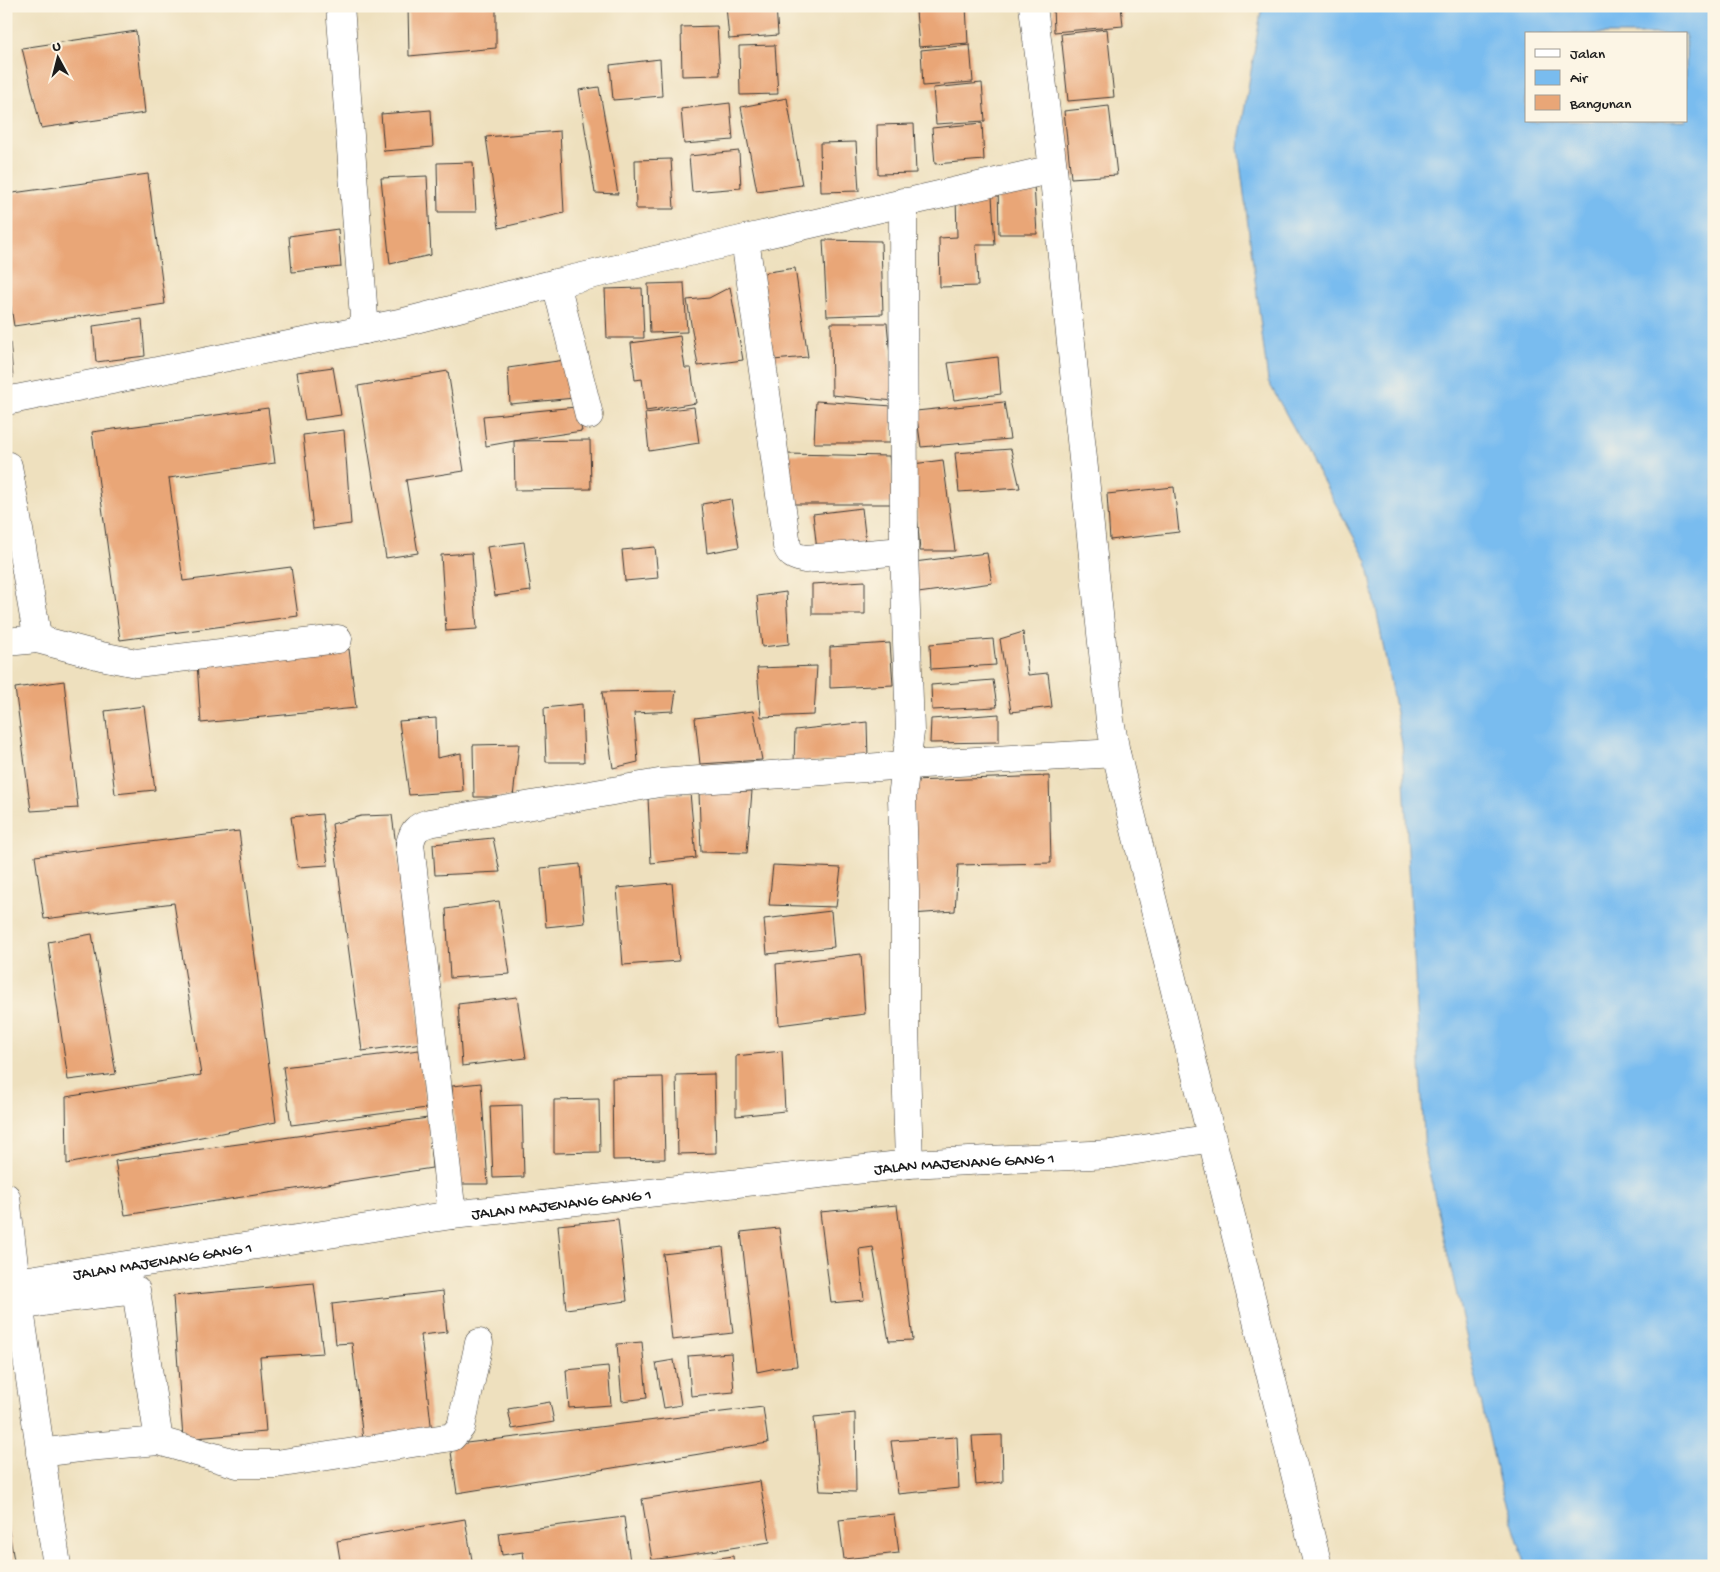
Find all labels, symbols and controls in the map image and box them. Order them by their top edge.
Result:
north arrow [32,32,82,82]
legend [1525,32,1688,122]
text: U [52,39,62,57]
text: Jalan [1570,46,1605,64]
text: Air [1570,70,1589,88]
text: Bangunan [1569,96,1631,114]
street label: JALAN MAJENANG GANG 1 [873,1151,1055,1181]
street label: JALAN MAJENANG GANG 1 [471,1187,653,1226]
street label: JALAN MAJENANG GANG 1 [72,1240,254,1286]

